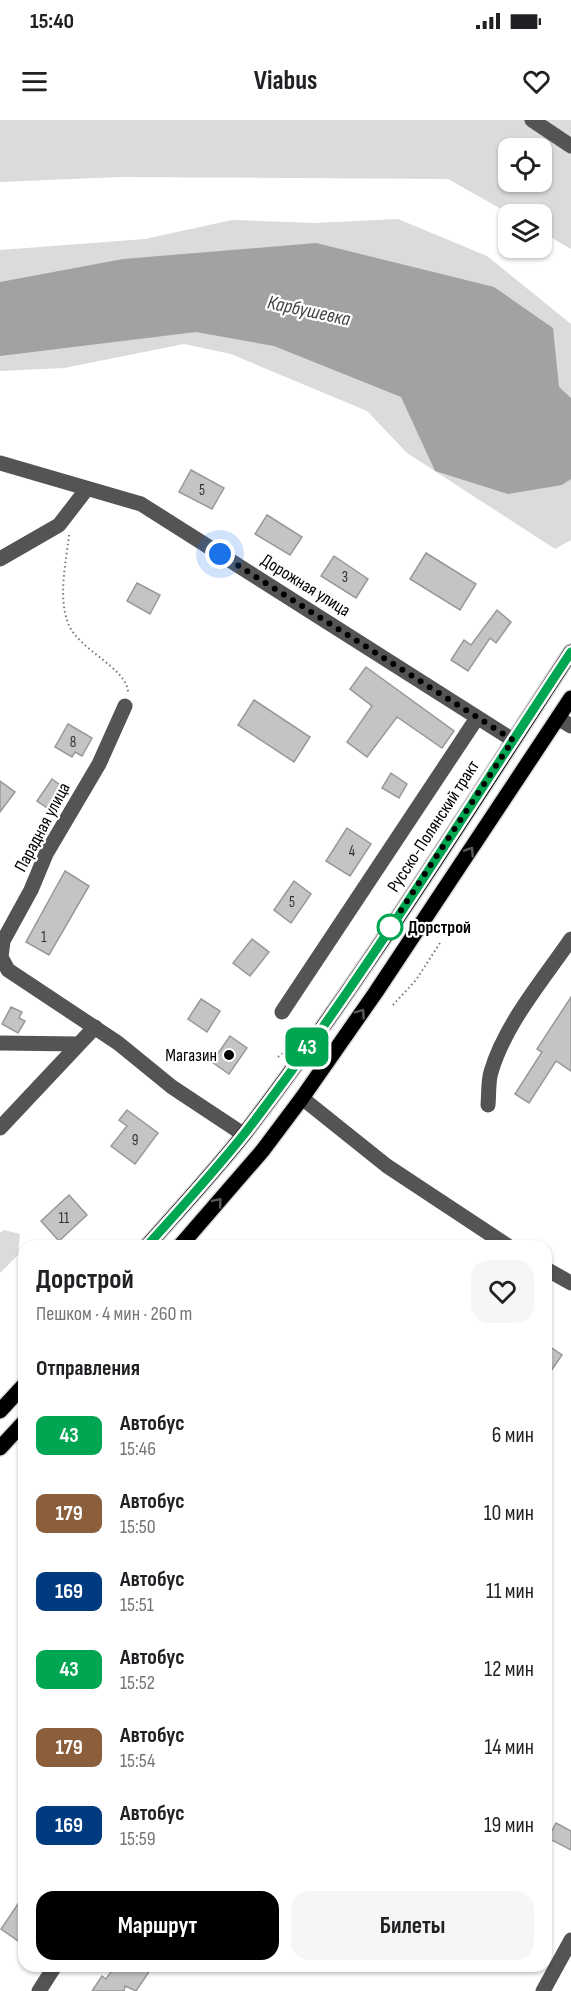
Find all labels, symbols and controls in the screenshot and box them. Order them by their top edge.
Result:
text: 15:40 [30,8,74,35]
icon: menu [18,65,51,98]
text: Viabus [254,65,317,97]
icon: heart [520,65,553,98]
map controls [498,138,552,258]
button: locate [498,138,552,192]
button: layers [498,204,552,258]
water label: Карбушевка [265,291,352,331]
house number: 5 [199,481,205,500]
your location [205,539,235,569]
street label: Дорожная улица [257,550,354,621]
house number: 3 [342,568,348,587]
house number: 8 [70,733,76,752]
street label: Русско-Полянский тракт [383,756,484,896]
street label: Парадная улица [10,779,75,875]
house number: 4 [349,842,355,861]
one-way arrow [463,847,474,858]
house number: 5 [289,893,295,912]
marker: Дорстрой [377,914,403,940]
place label: Дорстрой [408,917,471,938]
house number: 1 [41,928,47,947]
one-way arrow [354,1009,365,1020]
line badge: 43 [280,1028,334,1066]
text: 43 [297,1035,317,1060]
place label: Магазин [165,1045,217,1066]
marker: Магазин [222,1048,236,1062]
house number: 9 [132,1131,138,1150]
one-way arrow [211,1198,222,1209]
house number: 11 [59,1209,70,1228]
button: heart [471,1260,534,1323]
text: Дорстрой [36,1263,134,1296]
text: Пешком · 4 мин · 260 m [36,1302,192,1326]
text: Отправления [36,1355,140,1382]
text: Автобус [120,1410,185,1437]
text: 6 мин [492,1422,534,1449]
text: 43 [59,1423,79,1448]
text: 15:46 [120,1437,156,1461]
text: Автобус [120,1488,185,1515]
text: 10 мин [484,1500,534,1527]
text: 179 [55,1501,83,1526]
text: 15:50 [120,1515,156,1539]
text: Автобус [120,1566,185,1593]
text: 11 мин [486,1578,534,1605]
text: 169 [55,1579,83,1604]
text: 15:51 [120,1593,154,1617]
text: Автобус [120,1644,185,1671]
text: 12 мин [484,1656,534,1683]
text: 43 [59,1657,79,1682]
text: 15:52 [120,1671,155,1695]
text: Автобус [120,1722,185,1749]
text: 14 мин [484,1734,534,1761]
text: 179 [55,1735,83,1760]
text: 15:54 [120,1749,155,1773]
text: Автобус [120,1800,185,1827]
text: 19 мин [484,1812,534,1839]
text: 169 [55,1813,83,1838]
text: 15:59 [120,1827,156,1851]
button: Маршрут [36,1891,279,1960]
button: Билеты [291,1891,534,1960]

